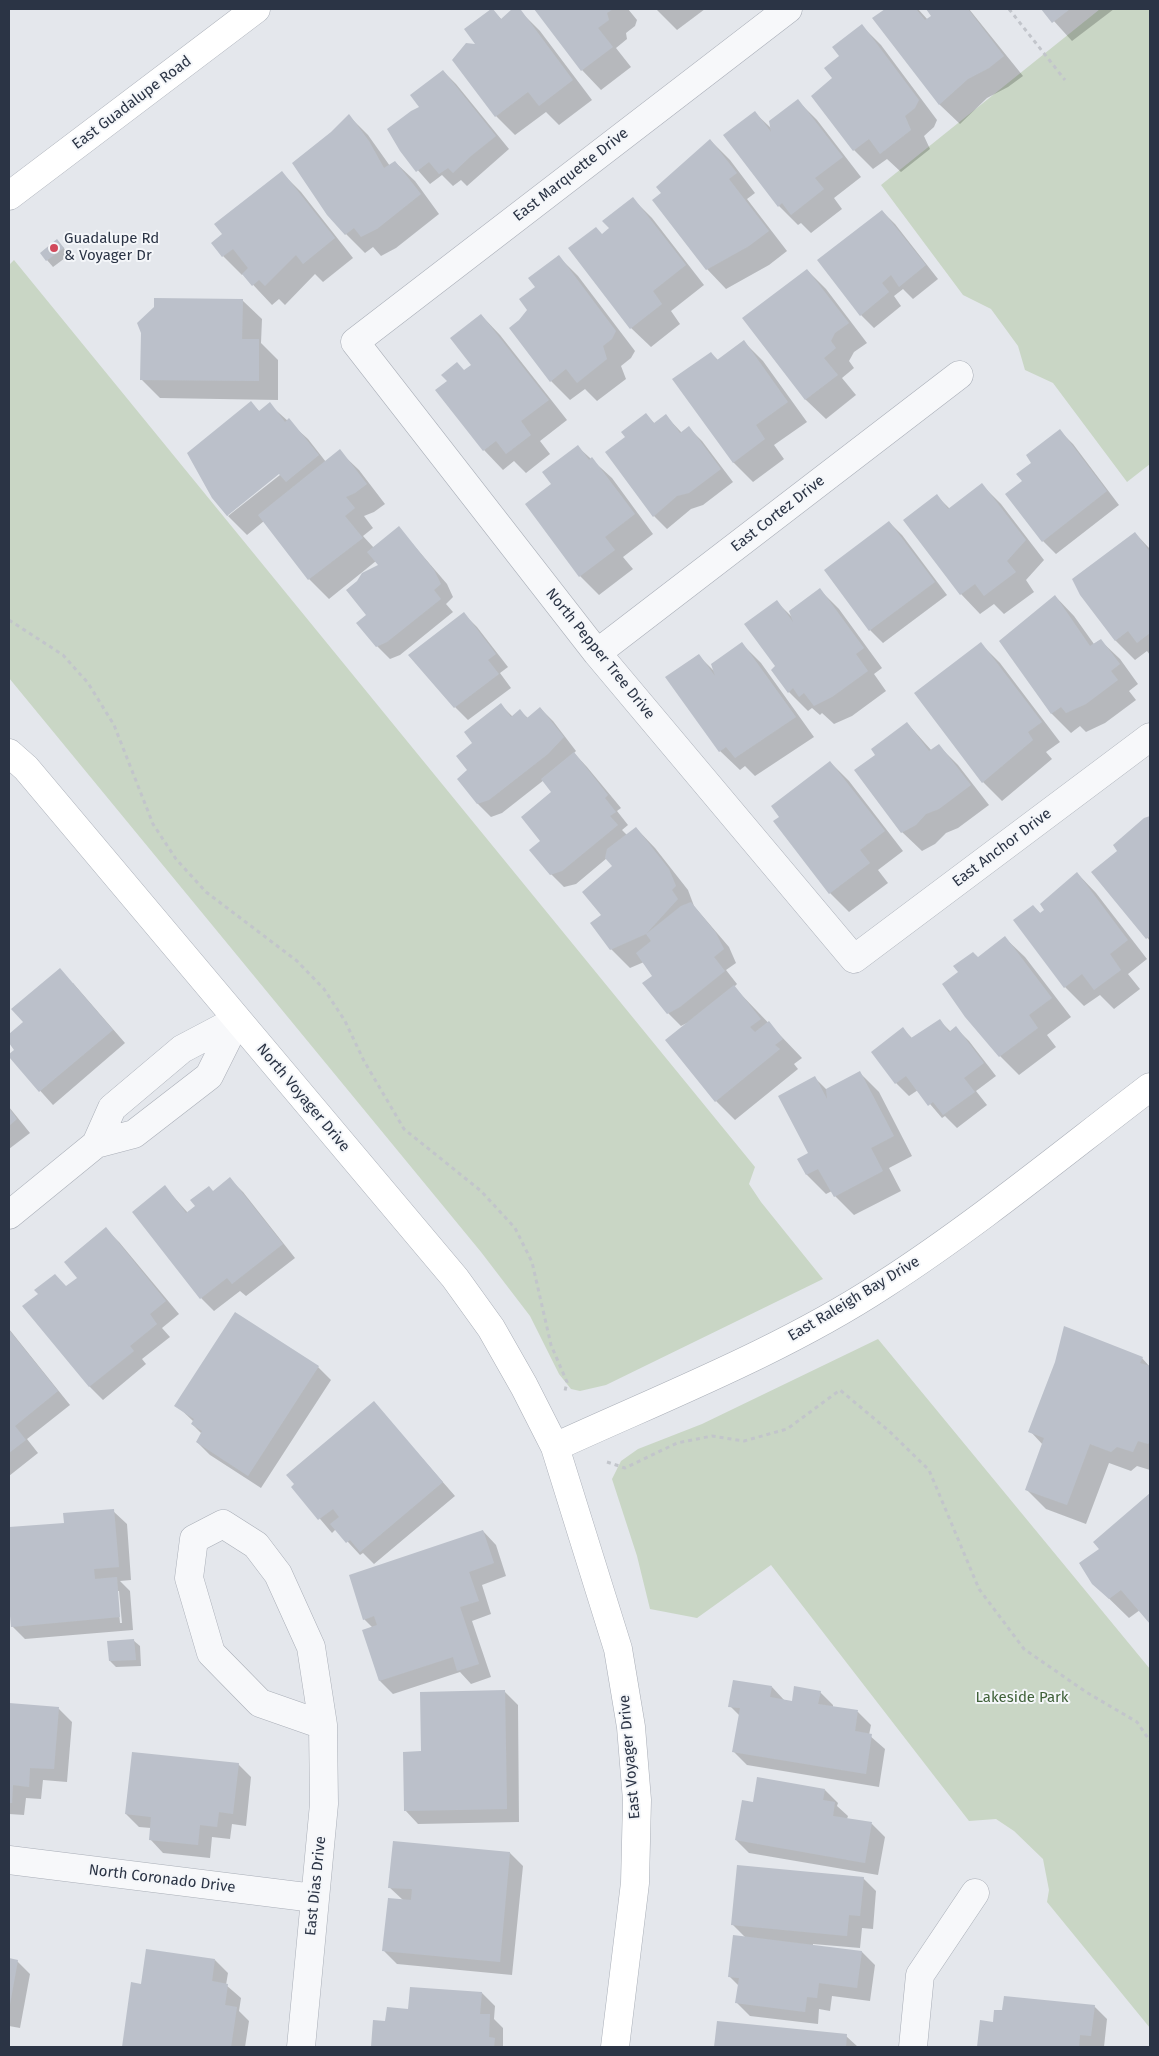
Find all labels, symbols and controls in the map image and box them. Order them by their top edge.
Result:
street label: East Guadalupe Road [69,52,195,154]
street label: East Marquette Drive [510,124,632,226]
place label: Guadalupe Rd & Voyager Dr [64,230,159,265]
marker: Guadalupe Rd & Voyager Dr [48,242,60,254]
street label: East Cortez Drive [728,472,828,556]
street label: North Pepper Tree Drive [542,585,658,723]
street label: East Anchor Drive [949,805,1055,891]
street label: North Voyager Drive [253,1040,353,1156]
street label: East Raleigh Bay Drive [785,1253,923,1345]
park label: Lakeside Park [975,1689,1069,1707]
street label: East Voyager Drive [616,1694,644,1820]
street label: East Dias Drive [302,1835,330,1937]
street label: North Coronado Drive [88,1861,236,1897]

